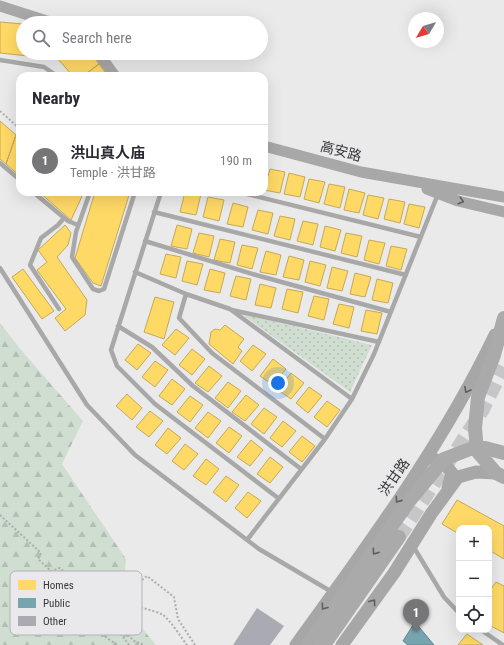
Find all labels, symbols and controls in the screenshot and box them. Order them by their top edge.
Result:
north arrow [408,12,444,48]
search box [16,16,268,60]
icon: search [30,27,52,49]
text: Search here [62,29,132,47]
text: Nearby [32,88,80,108]
street label: 高安路 [319,138,363,164]
text: 洪山真人庙 [70,144,145,162]
text: 1 [42,153,48,168]
text: 190 m [220,153,252,168]
text: Temple · 洪甘路 [70,165,156,180]
one-way arrow [458,197,464,205]
your location [268,373,288,393]
one-way arrow [465,386,472,393]
street label: 洪甘路 [375,455,413,499]
one-way arrow [396,495,403,502]
map controls [456,525,492,633]
button: + [456,525,492,561]
one-way arrow [372,548,380,555]
button: − [456,561,492,597]
legend [10,571,142,635]
text: Homes [43,579,74,592]
text: Public [43,597,70,610]
button: locate [456,597,492,633]
one-way arrow [368,599,376,606]
pin: 1 [403,599,429,632]
one-way arrow [322,602,329,609]
text: Other [43,615,67,628]

